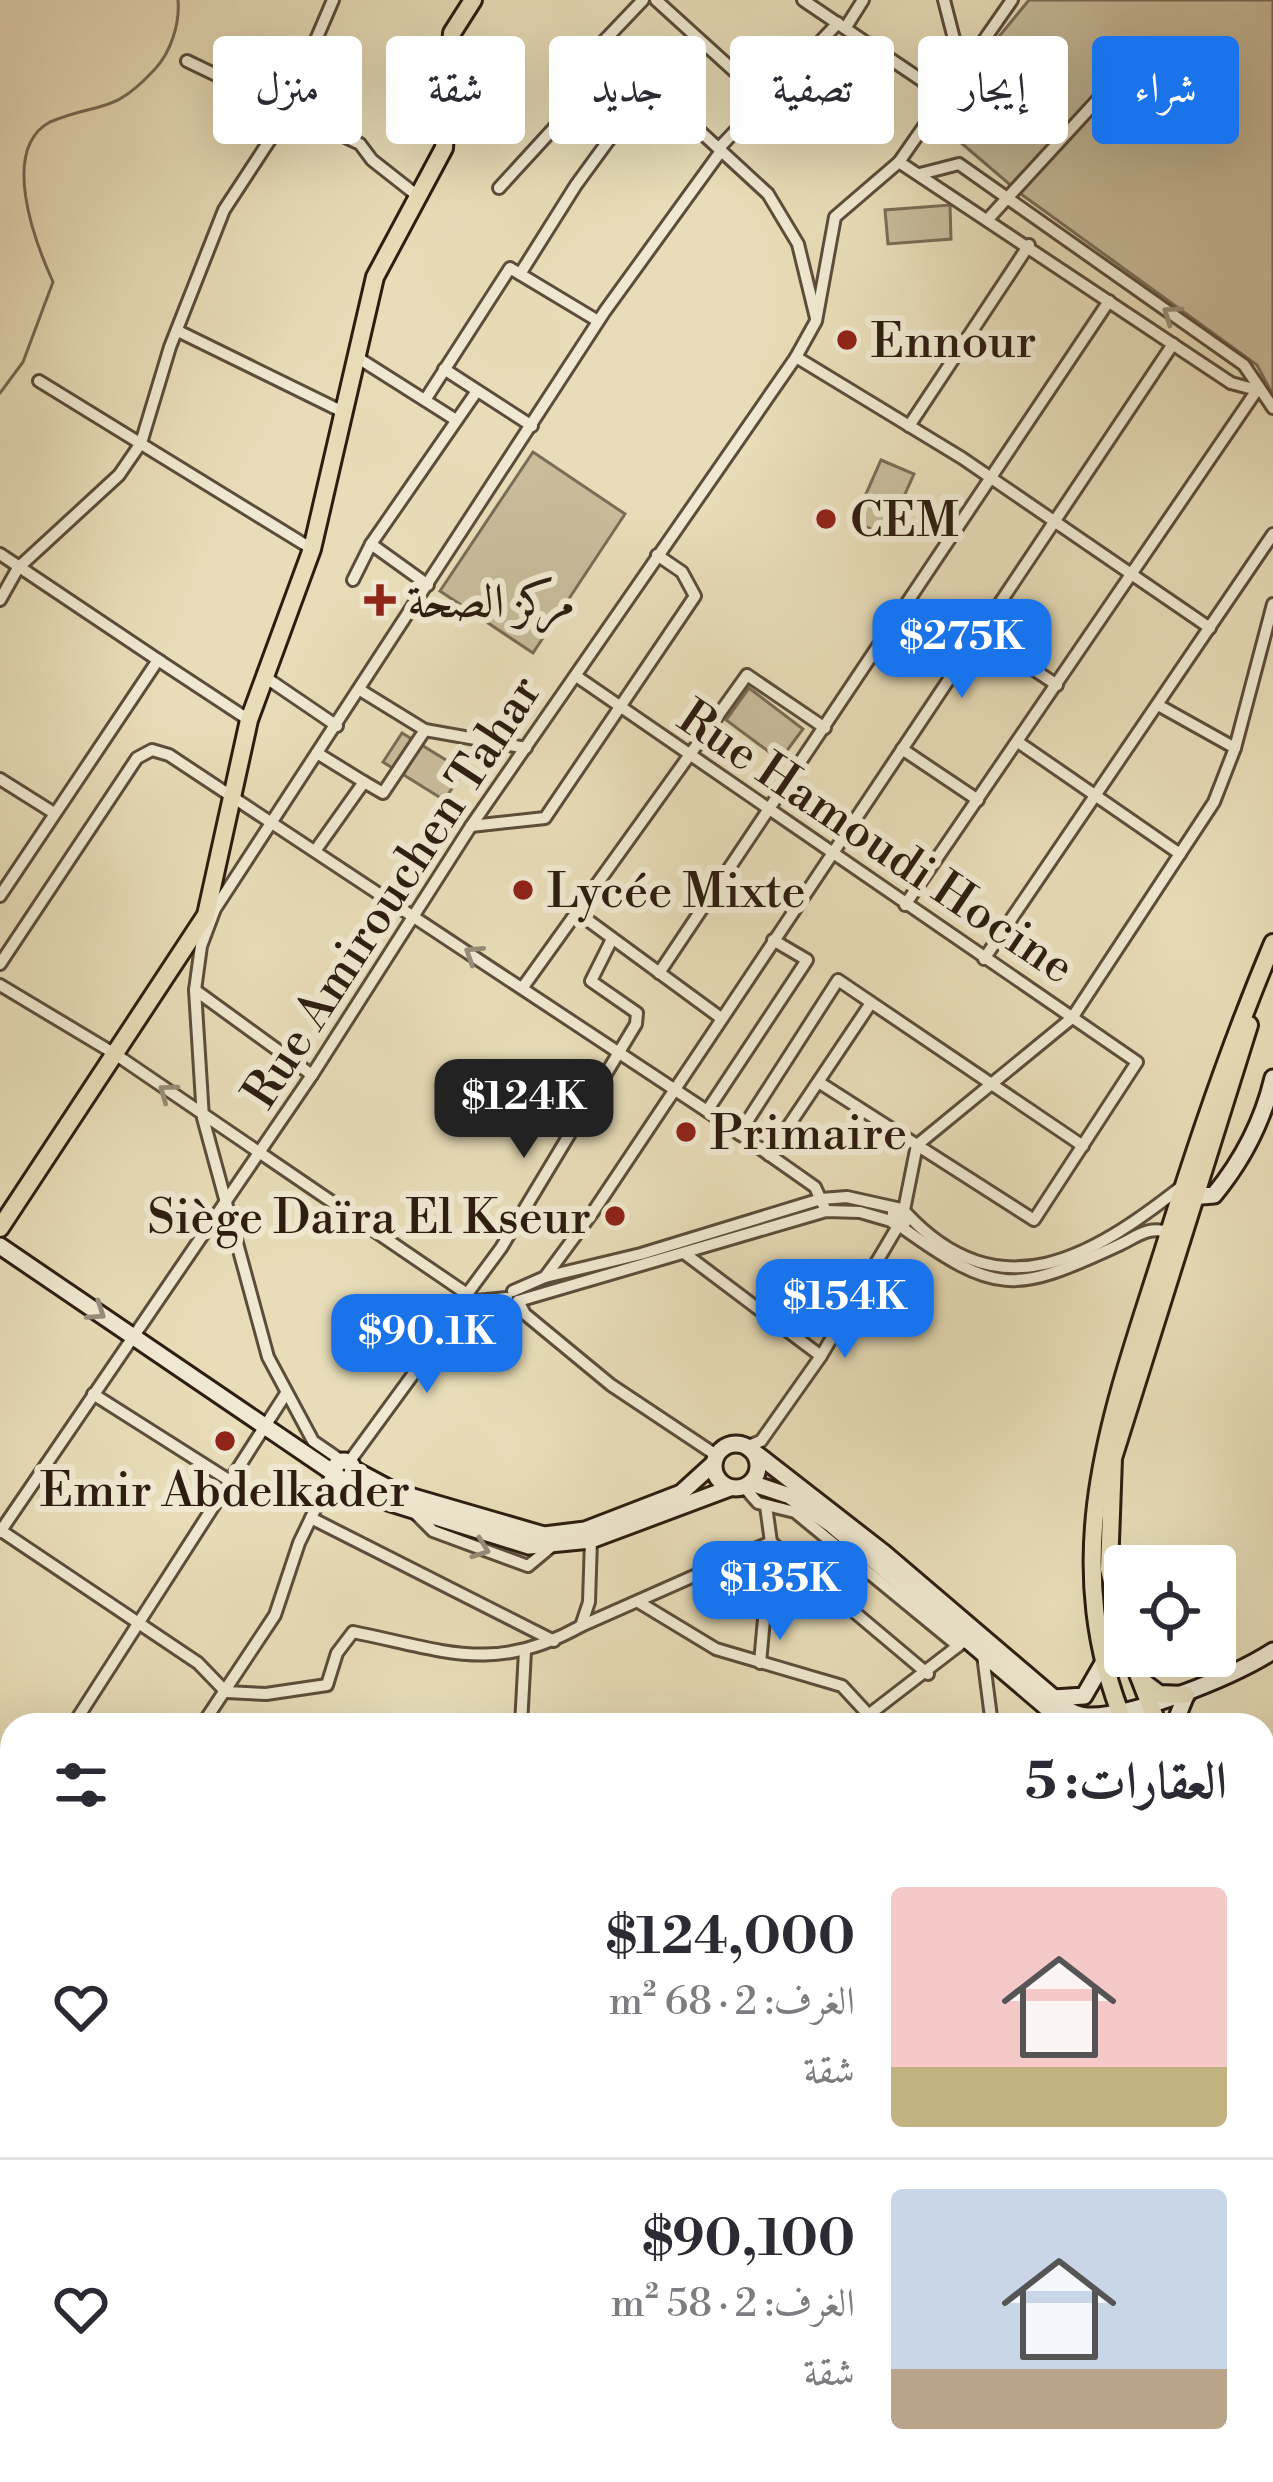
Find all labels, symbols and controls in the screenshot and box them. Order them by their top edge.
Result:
chip: منزل [213,36,362,144]
chip: شقة [386,36,525,144]
chip: جديد [549,36,706,144]
chip: تصفية [730,36,894,144]
chip: إيجار [918,36,1068,144]
chip: شراء [1092,36,1239,144]
one-way arrow [1162,306,1184,328]
place label: Ennour [871,313,1036,373]
marker: Ennour [834,327,860,353]
place label: CEM [850,492,959,552]
marker: CEM [813,506,839,532]
place label: مركز الصحة [407,573,575,634]
marker: مركز الصحة [364,584,396,616]
pin: $275K [878,599,1046,701]
text: $275K [899,613,1025,662]
street label: Rue Amirouchen Tahar [231,665,556,1120]
street label: Rue Hamoudi Hocine [666,689,1085,998]
place label: Lycée Mixte [547,863,806,923]
marker: Lycée Mixte [510,877,536,903]
one-way arrow [464,947,486,969]
pin: $124K [440,1059,608,1161]
text: $124K [461,1073,587,1122]
one-way arrow [159,1085,180,1107]
place label: Primaire [710,1105,907,1165]
marker: Primaire [673,1119,699,1145]
place label: Siège Daïra El Kseur [147,1189,591,1249]
marker: Siège Daïra El Kseur [602,1203,628,1229]
pin: $154K [761,1259,929,1361]
text: $154K [783,1273,907,1322]
pin: $90.1K [329,1294,525,1396]
one-way arrow [83,1298,105,1320]
text: $90.1K [358,1308,496,1357]
marker: Emir Abdelkader [212,1428,238,1454]
place label: Emir Abdelkader [40,1462,410,1522]
one-way arrow [469,1535,490,1559]
pin: $135K [696,1541,864,1643]
map controls [1104,1545,1236,1677]
button: locate [1104,1545,1236,1677]
text: $135K [719,1555,841,1604]
text: العقارات: 5 [1025,1751,1227,1815]
icon: filters [48,1752,114,1818]
text: $124,000 [606,1906,855,1970]
icon: home [987,1935,1131,2079]
icon: heart [48,1974,114,2040]
text: الغرف: 2 · 68 m² [609,1978,855,2027]
text: شقة [803,2047,855,2096]
text: $90,100 [642,2208,855,2272]
icon: home [987,2237,1131,2381]
icon: heart [48,2276,114,2342]
text: الغرف: 2 · 58 m² [611,2280,855,2329]
text: شقة [803,2349,855,2398]

